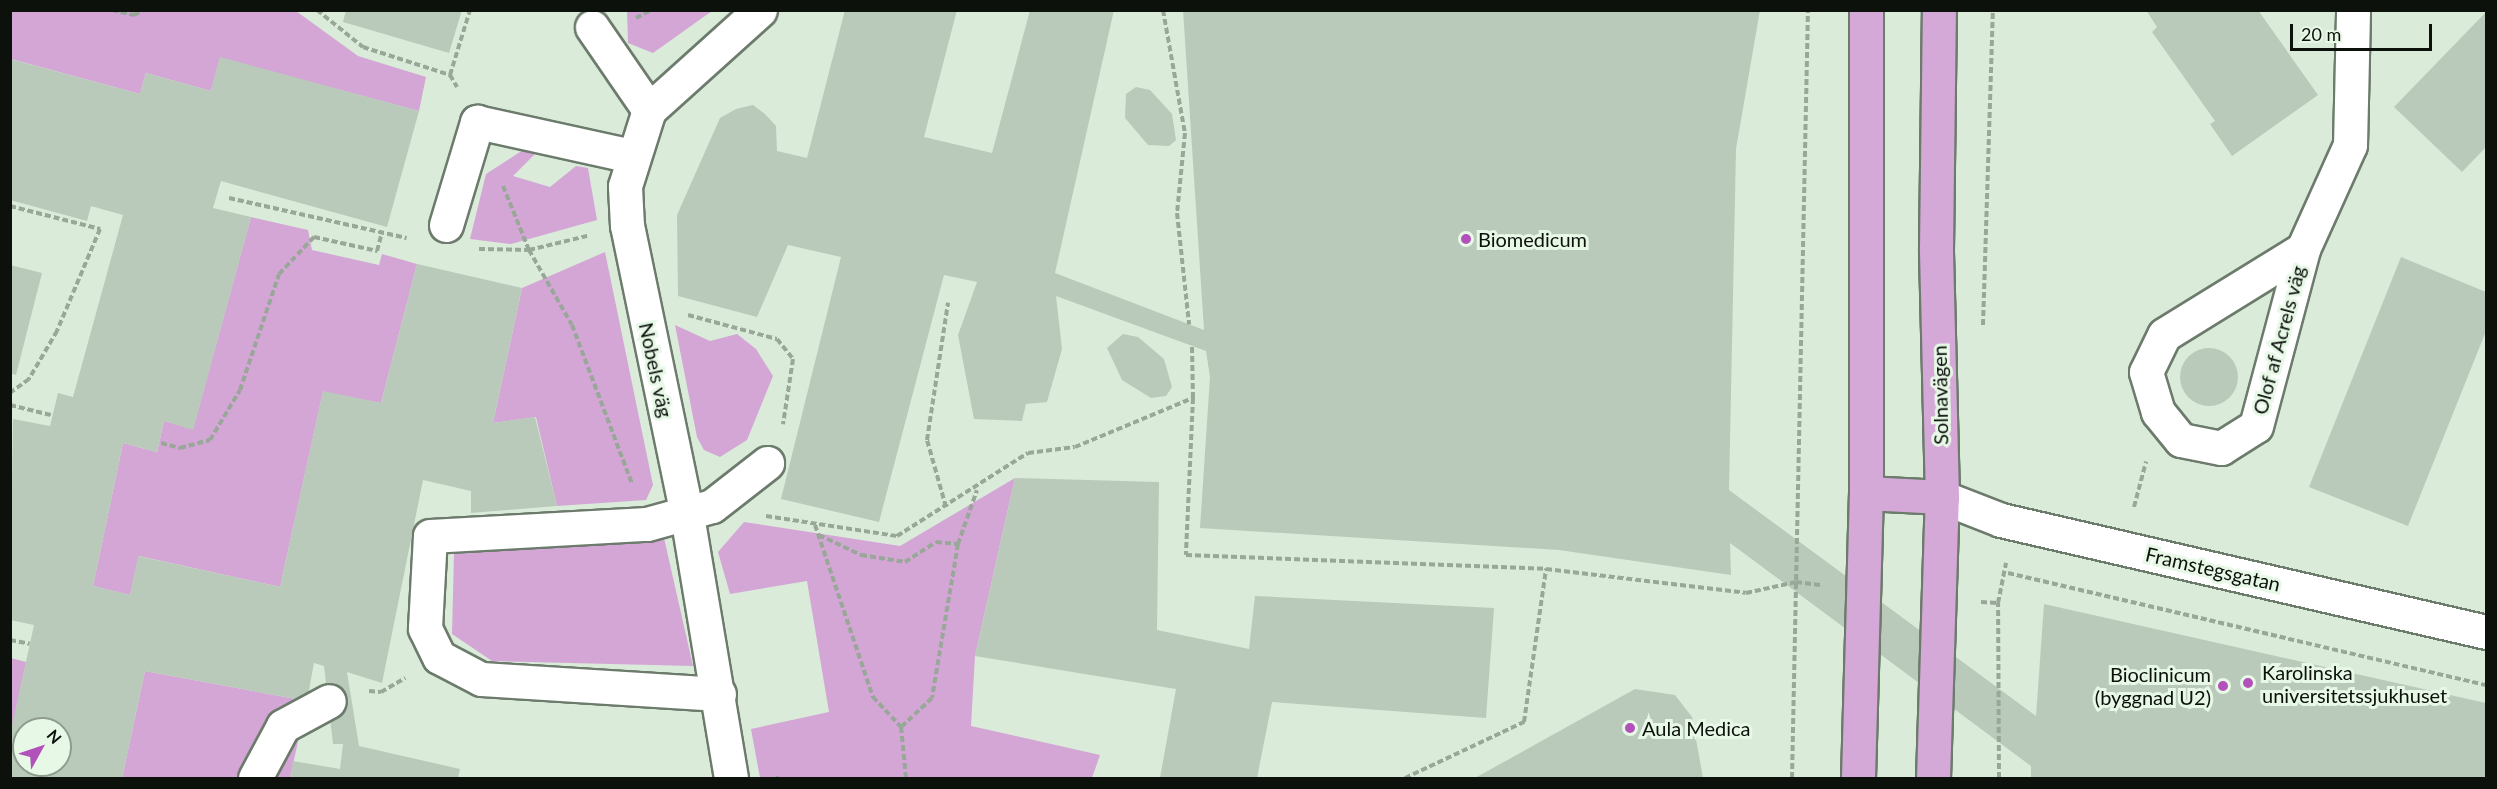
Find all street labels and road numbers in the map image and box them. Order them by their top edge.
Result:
street label: Olof af Acrels väg [2247,262,2311,418]
street label: Nobels väg [634,320,678,420]
street label: Solnavägen [1927,345,1953,445]
street label: Framstegsgatan [2143,542,2283,596]

